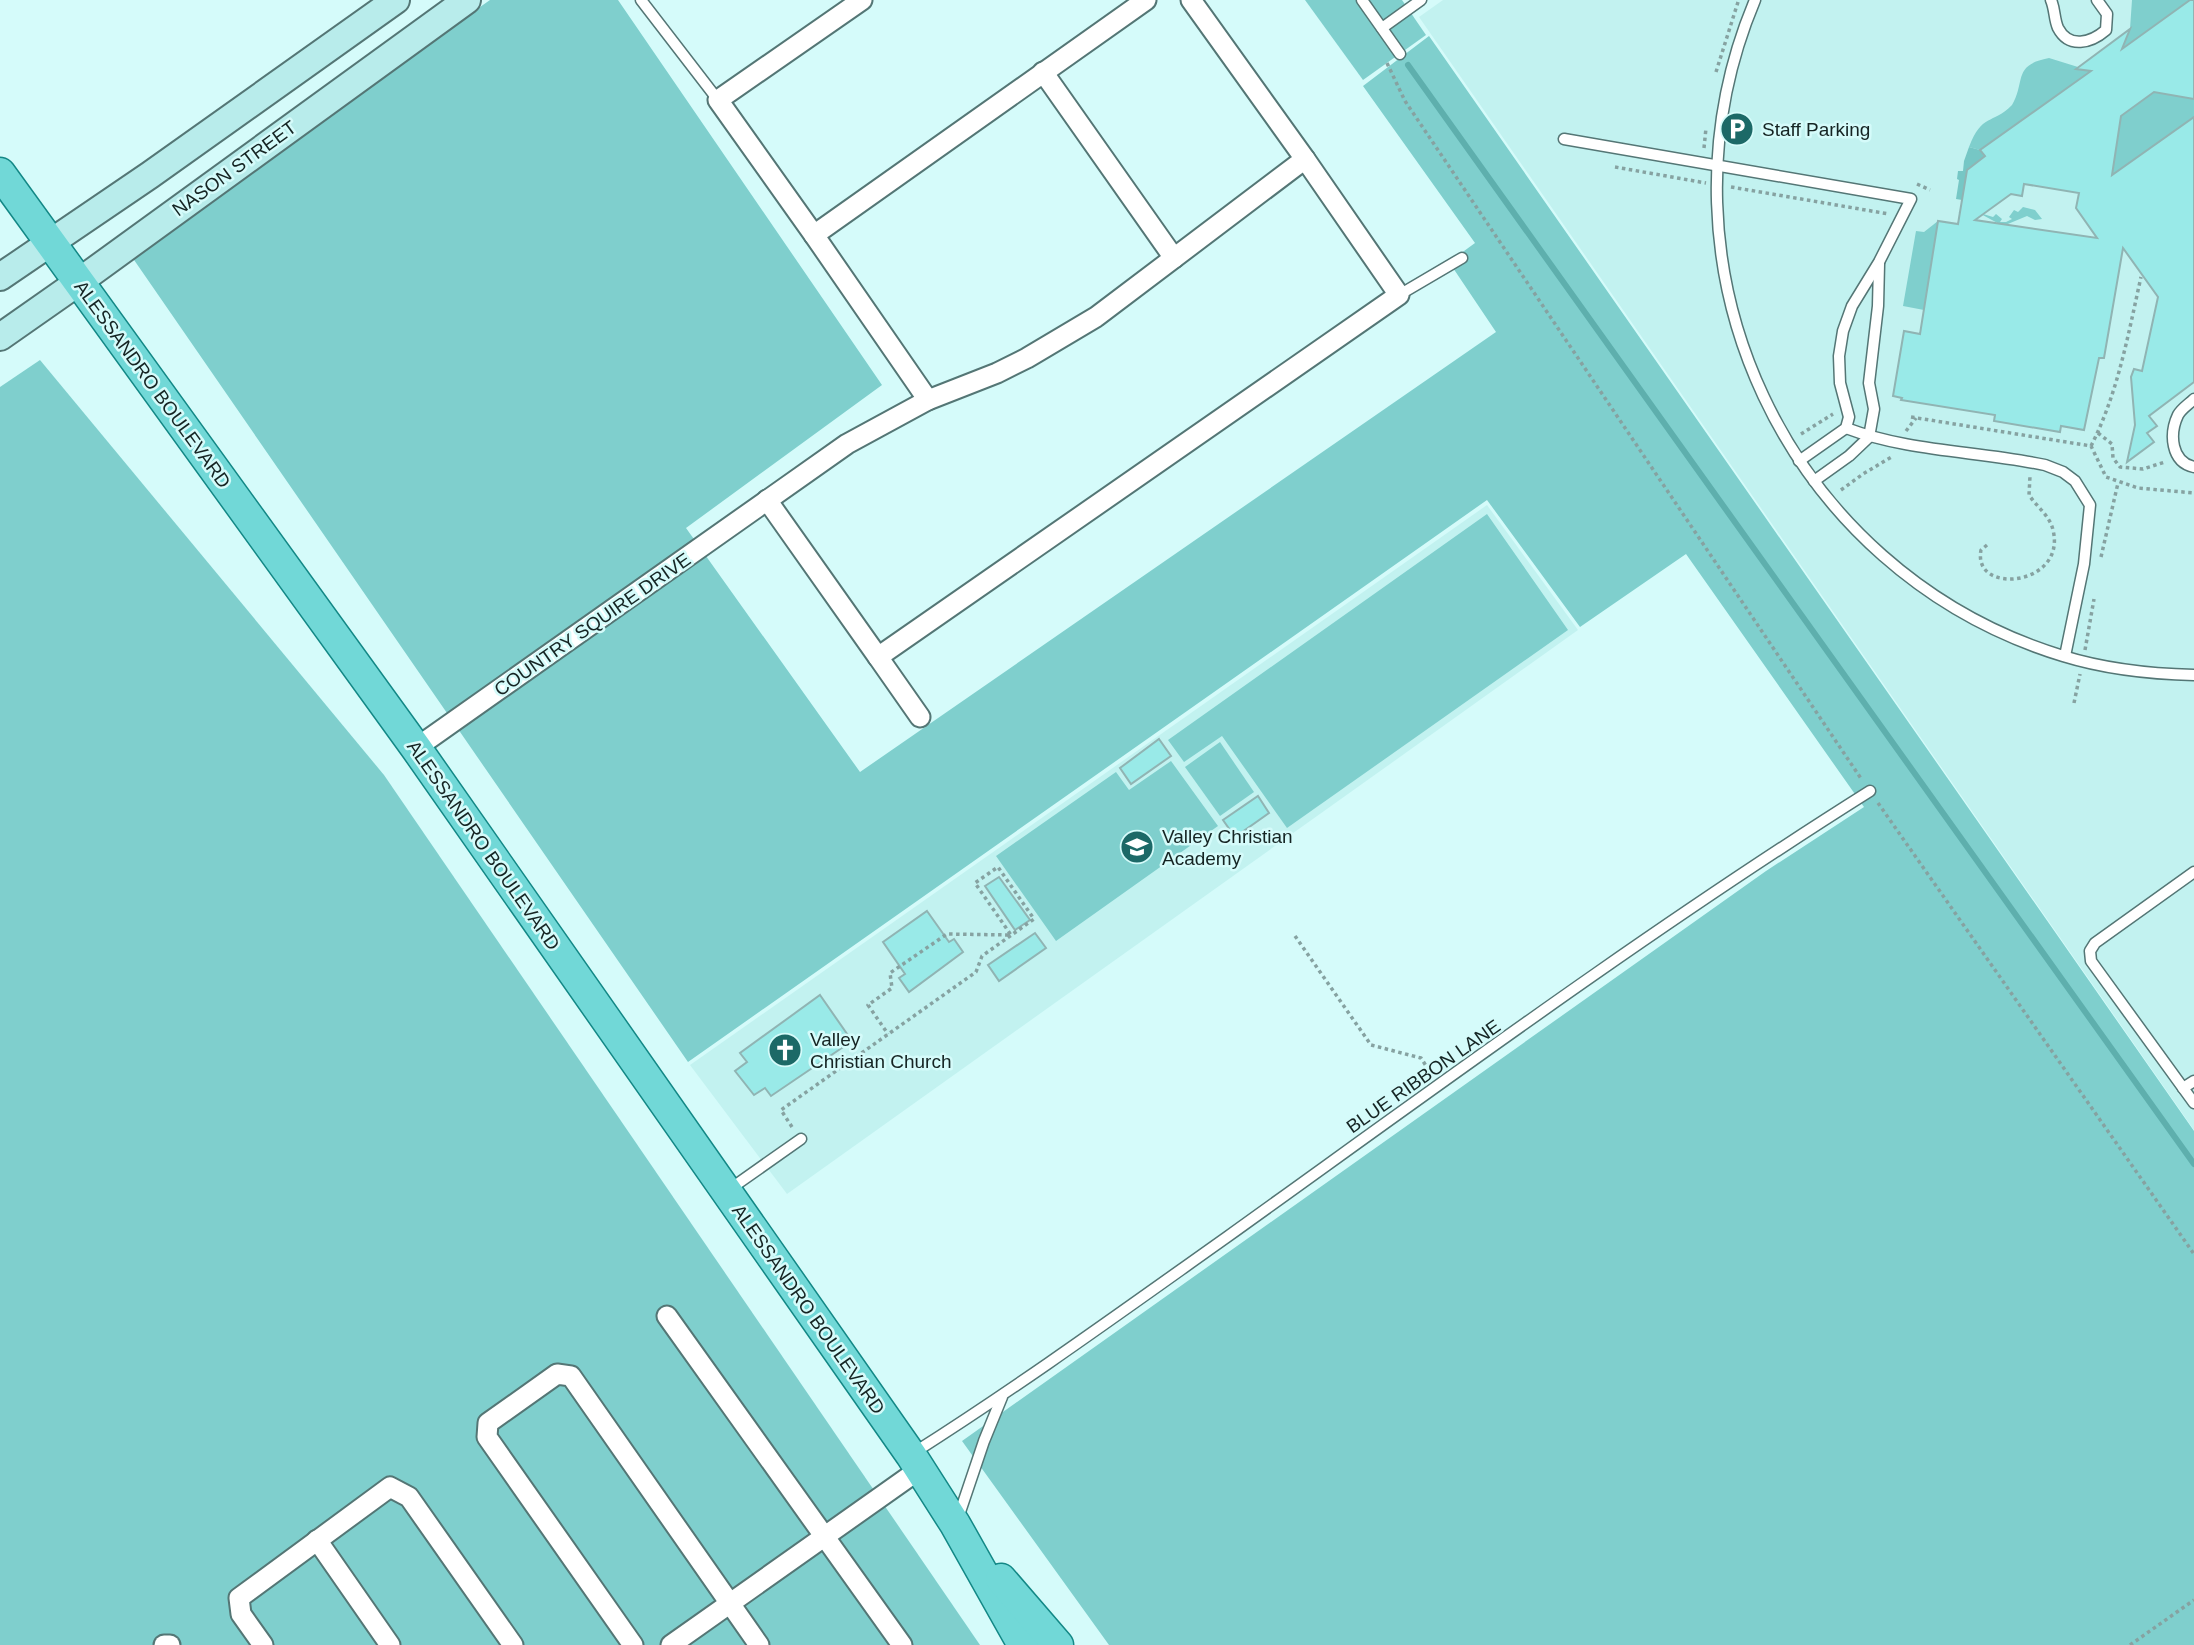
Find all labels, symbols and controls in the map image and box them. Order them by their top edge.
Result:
parking icon: Staff Parking [1718,110,1756,148]
street label: NASON STREET [168,116,301,220]
place label: Staff Parking [1762,119,1870,140]
street label: ALESSANDRO BOULEVARD [70,277,235,492]
street label: COUNTRY SQUIRE DRIVE [490,548,694,700]
street label: ALESSANDRO BOULEVARD [403,736,564,954]
place label: Valley Christian Academy [1162,826,1293,869]
school or university icon: Valley Christian Academy [1118,828,1156,866]
street label: BLUE RIBBON LANE [1342,1015,1504,1137]
place label: Valley Christian Church [810,1029,952,1072]
church icon: Valley Christian Church [766,1031,804,1069]
street label: ALESSANDRO BOULEVARD [728,1200,889,1418]

